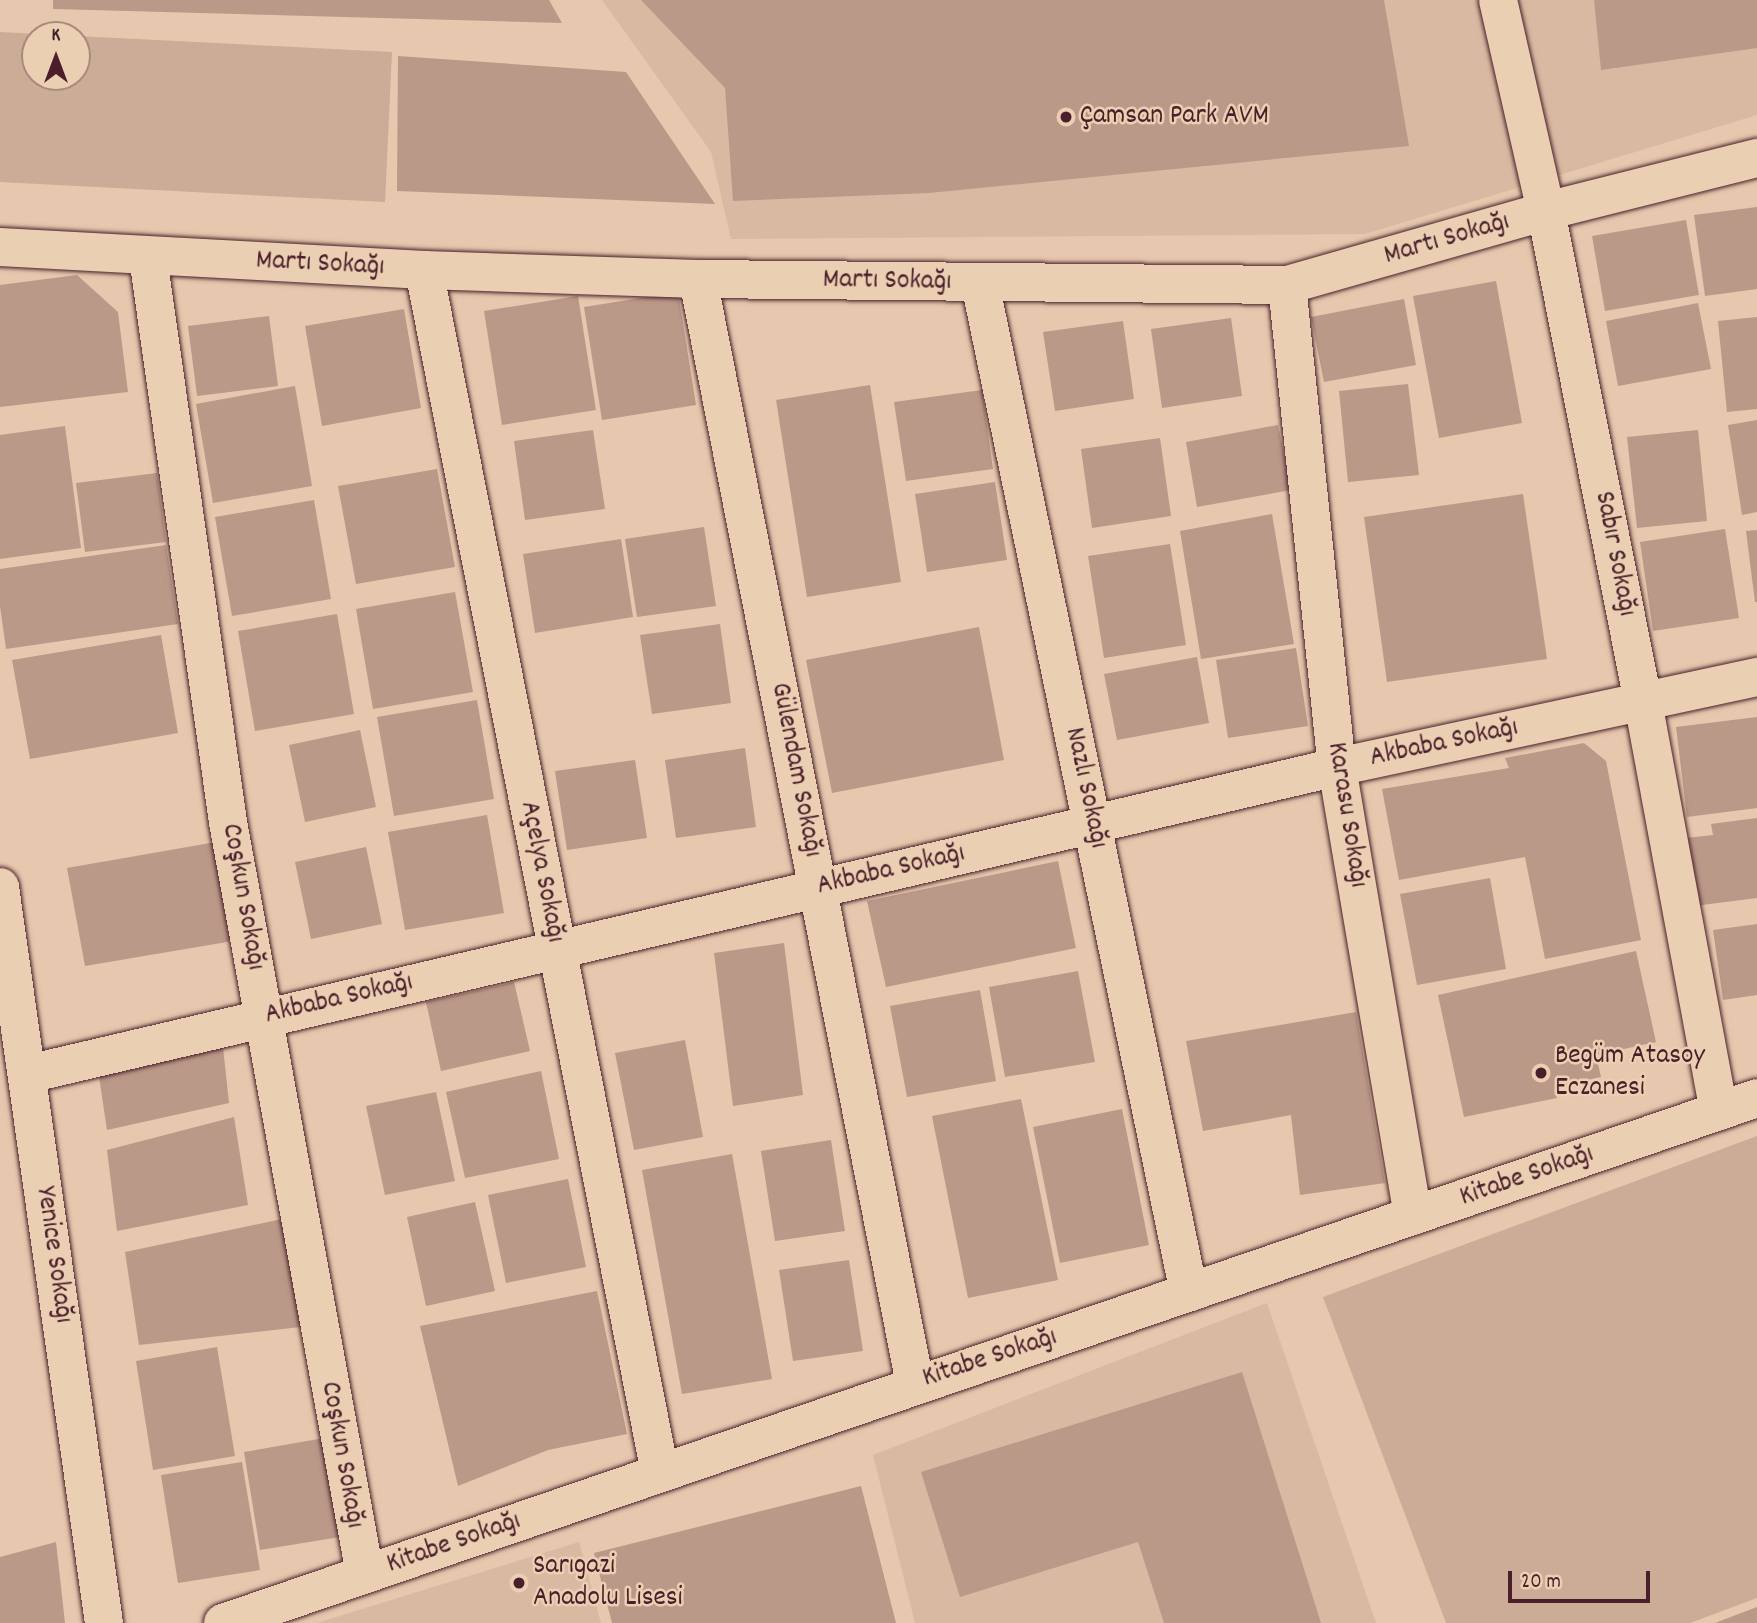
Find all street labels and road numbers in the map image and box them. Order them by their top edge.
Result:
street label: Martı Sokağı [1381,206,1513,274]
street label: Martı Sokağı [255,245,385,285]
street label: Martı Sokağı [822,264,952,300]
street label: Sabır Sokağı [1585,489,1643,619]
street label: Gülendam Sokağı [762,680,828,860]
street label: Akbaba Sokağı [1367,712,1521,776]
street label: Nazlı Sokağı [1056,725,1114,851]
street label: Karasu Sokağı [1318,740,1374,890]
street label: Açelya Sokağı [511,798,571,946]
street label: Coşkun Sokağı [213,821,271,973]
street label: Akbaba Sokağı [814,838,968,904]
street label: Akbaba Sokağı [262,967,416,1033]
street label: Kitabe Sokağı [1456,1138,1598,1216]
street label: Yenice Sokağı [27,1185,79,1325]
street label: Kitabe Sokağı [919,1322,1061,1396]
street label: Coşkun Sokağı [312,1379,370,1531]
street label: Kitabe Sokağı [383,1505,525,1583]

